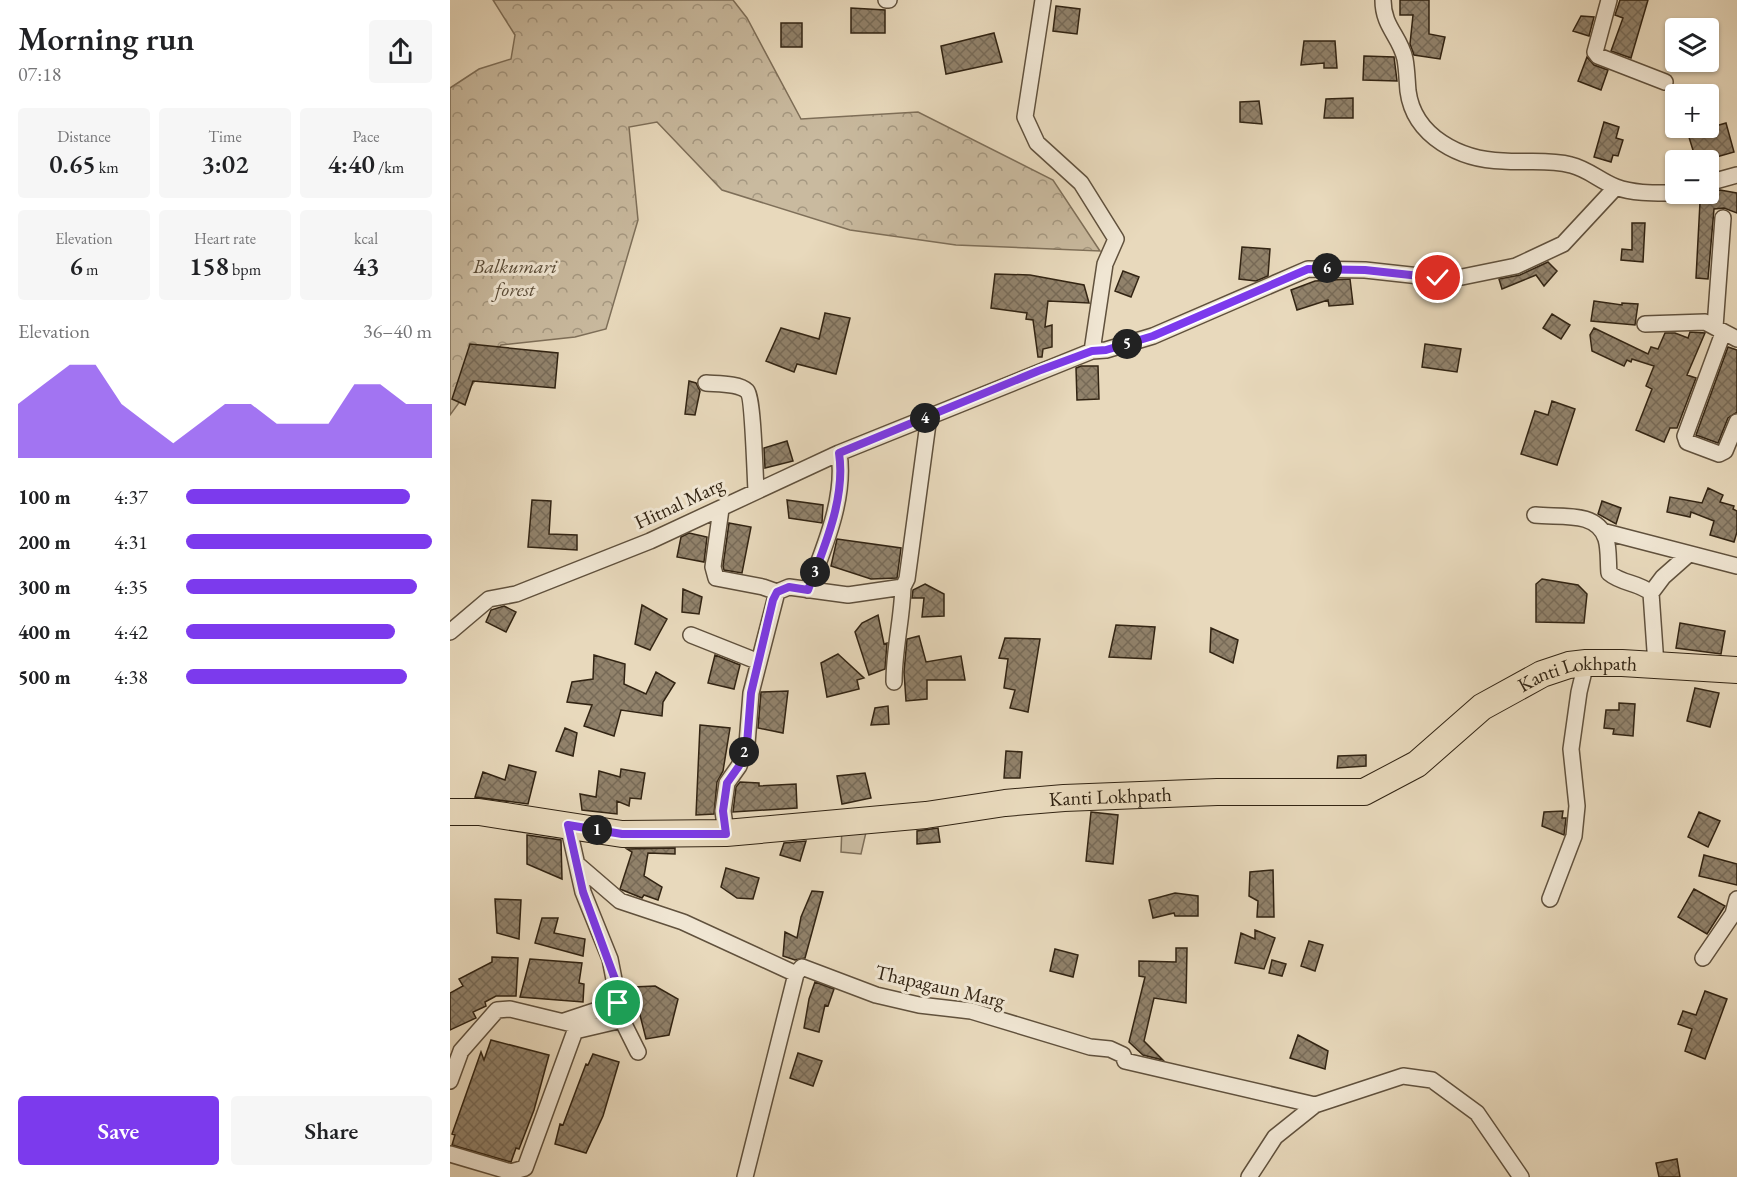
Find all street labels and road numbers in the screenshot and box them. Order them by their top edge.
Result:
street label: Hitnal Marg [630,471,728,535]
street label: Kanti Lokhpath [1513,650,1638,698]
street label: Kanti Lokhpath [1048,781,1172,812]
street label: Thapagaun Marg [873,958,1008,1014]

